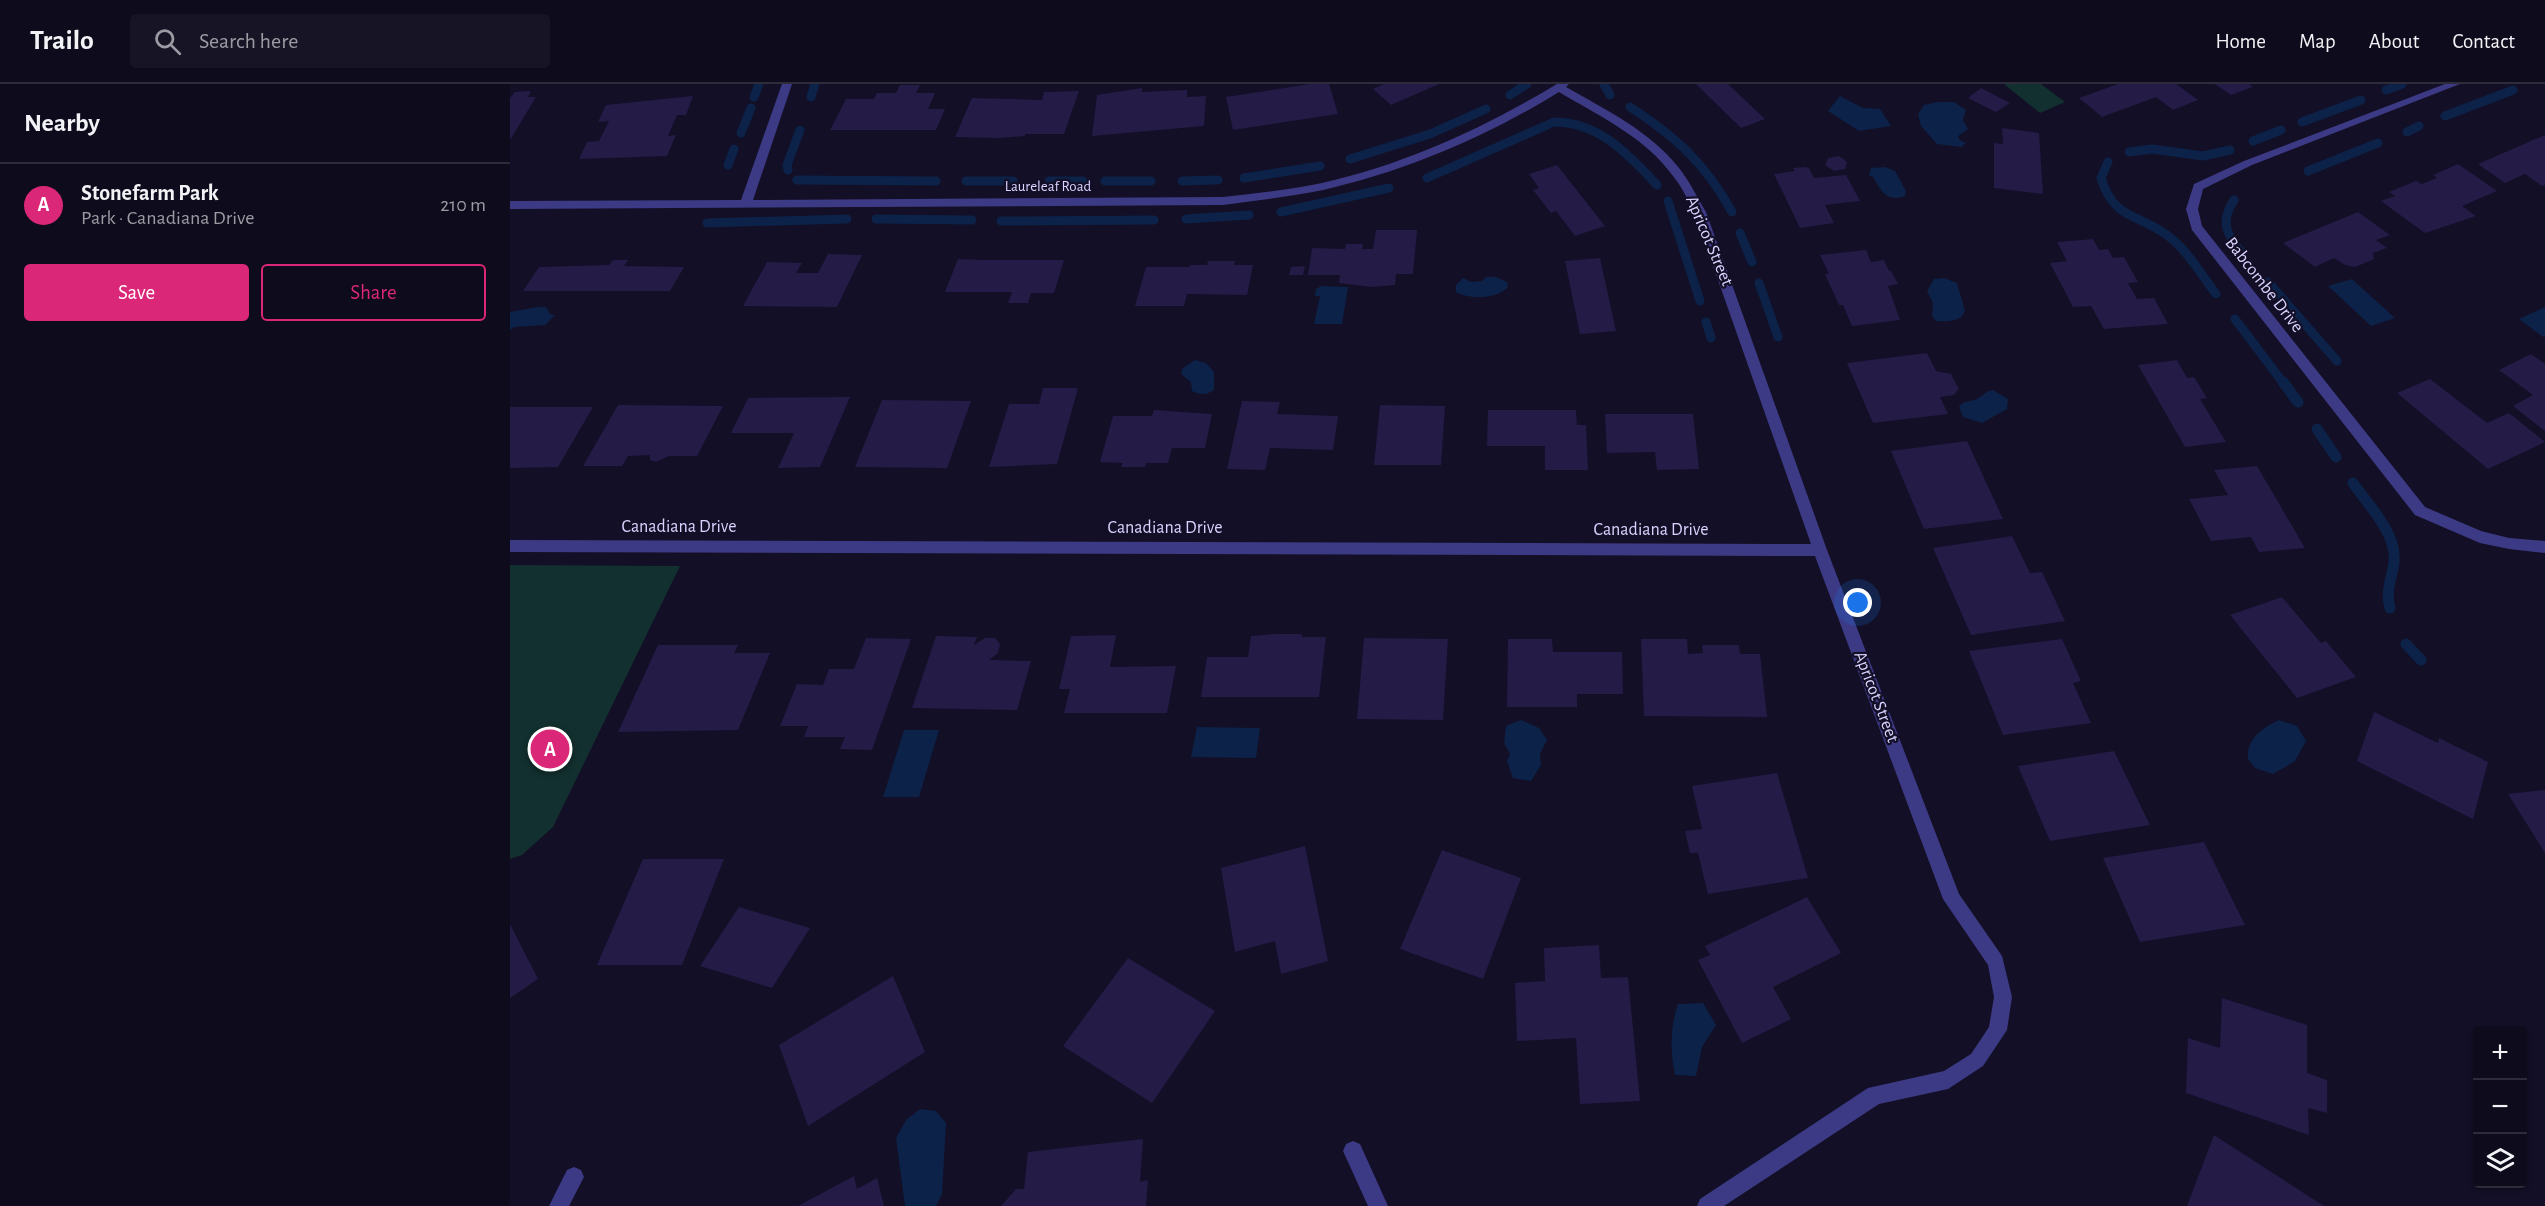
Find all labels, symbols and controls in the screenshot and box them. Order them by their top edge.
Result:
search box [130,14,550,68]
icon: search [151,25,184,58]
text: Trailo [30,27,94,55]
text: Search here [199,30,298,52]
text: Home [2215,31,2266,52]
text: Map [2299,31,2336,52]
text: About [2369,31,2419,52]
text: Contact [2452,31,2515,52]
text: Nearby [24,110,100,136]
street label: Laureleaf Road [1005,179,1092,194]
text: Stonefarm Park [81,182,219,204]
street label: Apricot Street [1682,193,1736,289]
text: A [38,195,50,215]
text: 210 m [440,195,486,215]
text: Park · Canadiana Drive [81,208,254,228]
street label: Babcombe Drive [2221,234,2307,336]
button: Save [24,264,249,321]
button: Share [261,264,486,321]
street label: Canadiana Drive [622,518,736,536]
street label: Canadiana Drive [1108,519,1222,537]
street label: Canadiana Drive [1594,521,1708,539]
your location [1843,588,1872,617]
street label: Apricot Street [1850,649,1902,745]
pin: A [530,726,570,772]
map controls [2473,1026,2527,1188]
button: + [2473,1026,2527,1080]
button: − [2473,1080,2527,1134]
button: layers [2473,1134,2527,1188]

